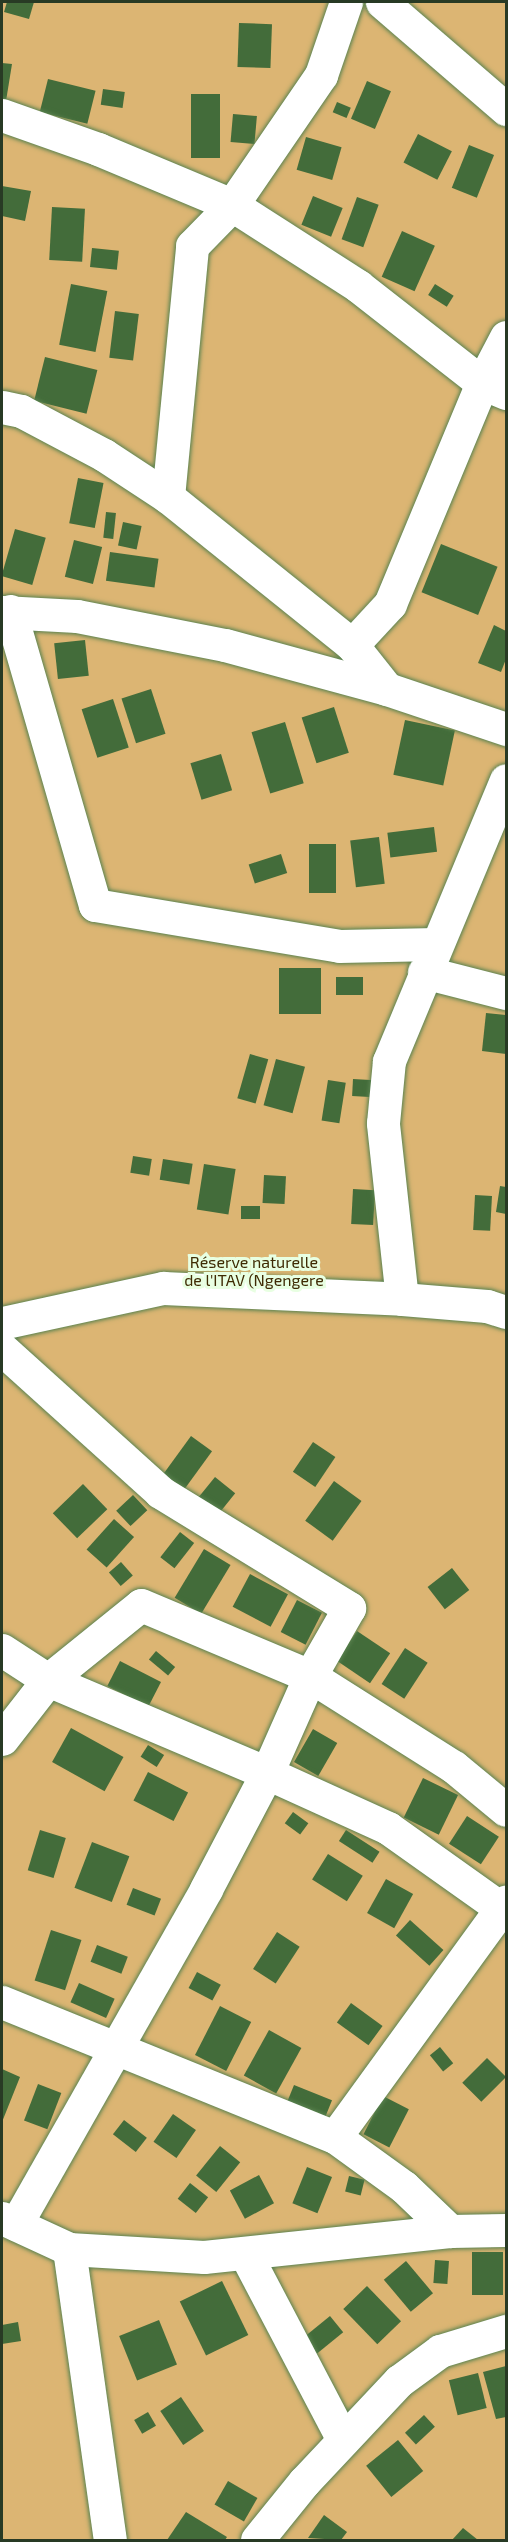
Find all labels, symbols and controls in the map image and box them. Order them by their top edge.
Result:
park label: Réserve naturelle de l'ITAV (Ngengere [184,1252,324,1290]

